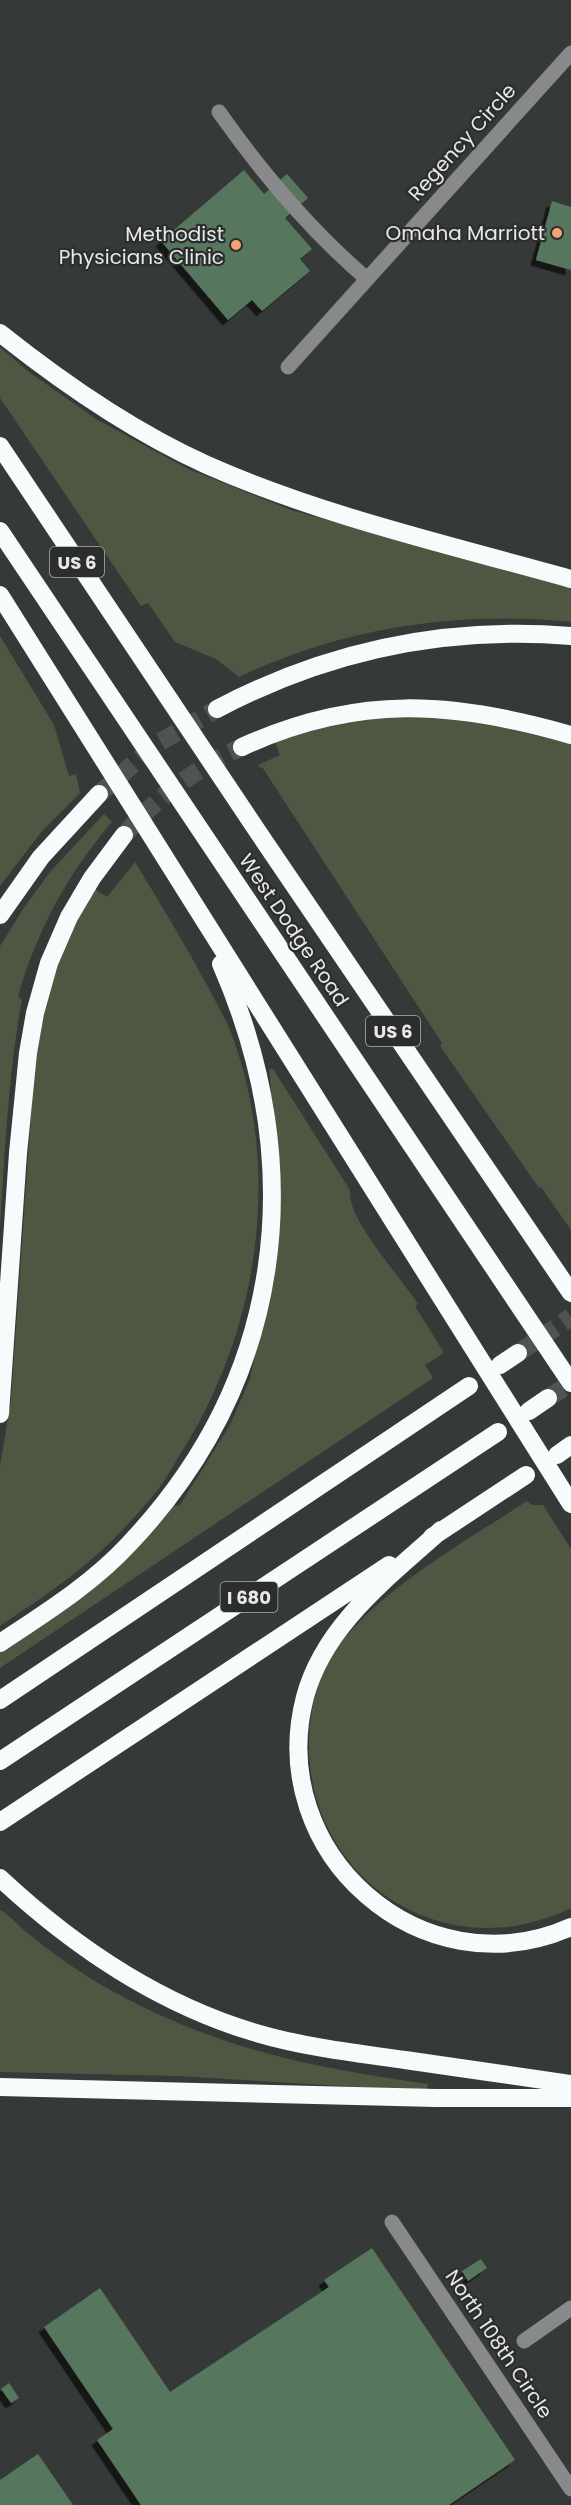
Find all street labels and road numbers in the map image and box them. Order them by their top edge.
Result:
street label: Regency Circle [402,77,522,207]
road number: US 6 [50,547,104,577]
street label: West Dodge Road [232,848,356,1012]
road number: US 6 [366,1016,420,1046]
road number: I 680 [220,1582,278,1612]
street label: North 108th Circle [439,2264,559,2424]

